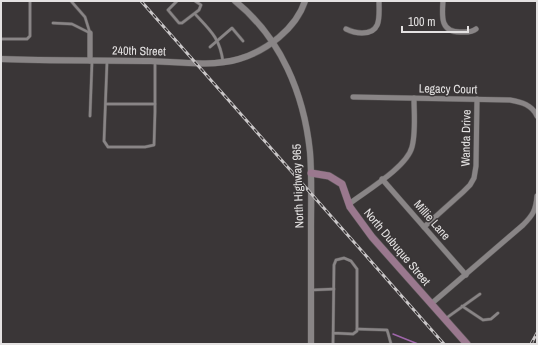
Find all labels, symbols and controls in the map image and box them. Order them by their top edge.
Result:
scale bar [402,8,468,34]
text: 100 m [408,14,435,30]
street label: 240th Street [112,43,166,59]
street label: Legacy Court [419,80,478,98]
street label: Wanda Drive [458,109,474,167]
street label: North Highway 965 [289,143,307,228]
street label: Millie Lane [410,197,454,243]
street label: North Dubuque Street [360,205,434,289]

